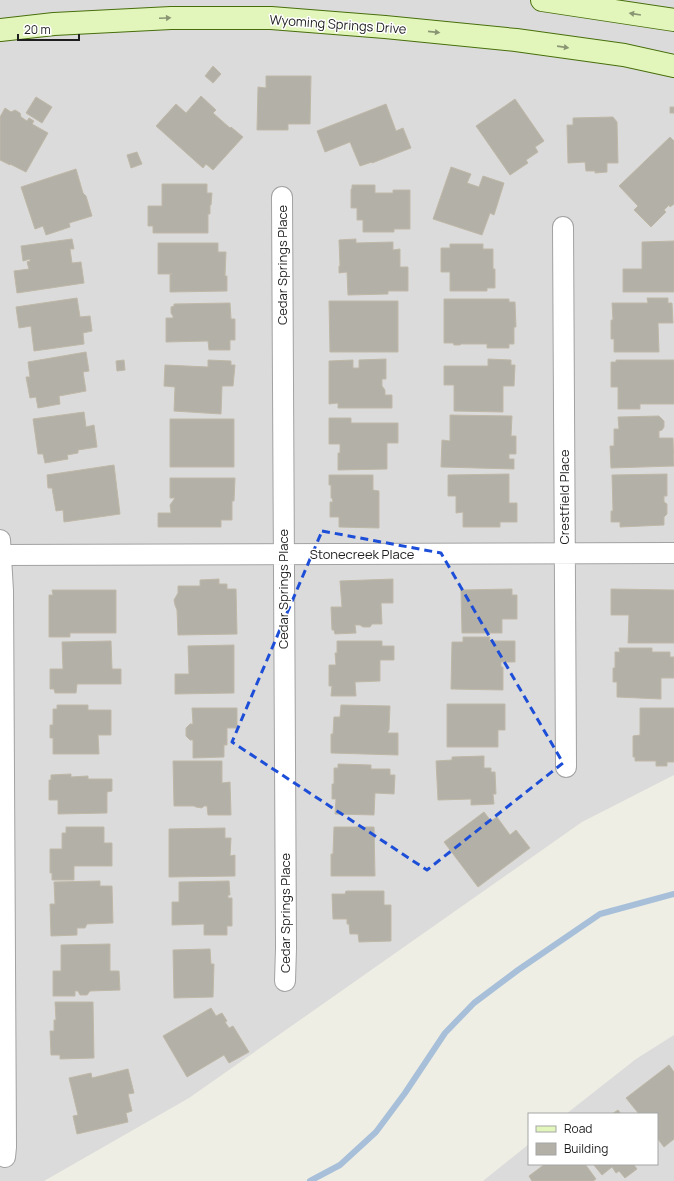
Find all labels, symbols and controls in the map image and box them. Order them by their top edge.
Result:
street label: Wyoming Springs Drive [269,10,407,38]
one-way arrow [629,11,642,17]
one-way arrow [159,15,171,22]
scale bar [18,16,79,42]
text: 20 m [24,21,51,38]
one-way arrow [428,29,440,35]
one-way arrow [557,43,569,50]
street label: Cedar Springs Place [273,205,291,325]
street label: Crestfield Place [555,449,573,544]
street label: Cedar Springs Place [274,529,292,649]
street label: Stonecreek Place [310,545,415,563]
street label: Cedar Springs Place [276,853,294,973]
legend [528,1113,658,1165]
text: Road [564,1120,592,1137]
text: Building [564,1140,608,1157]

